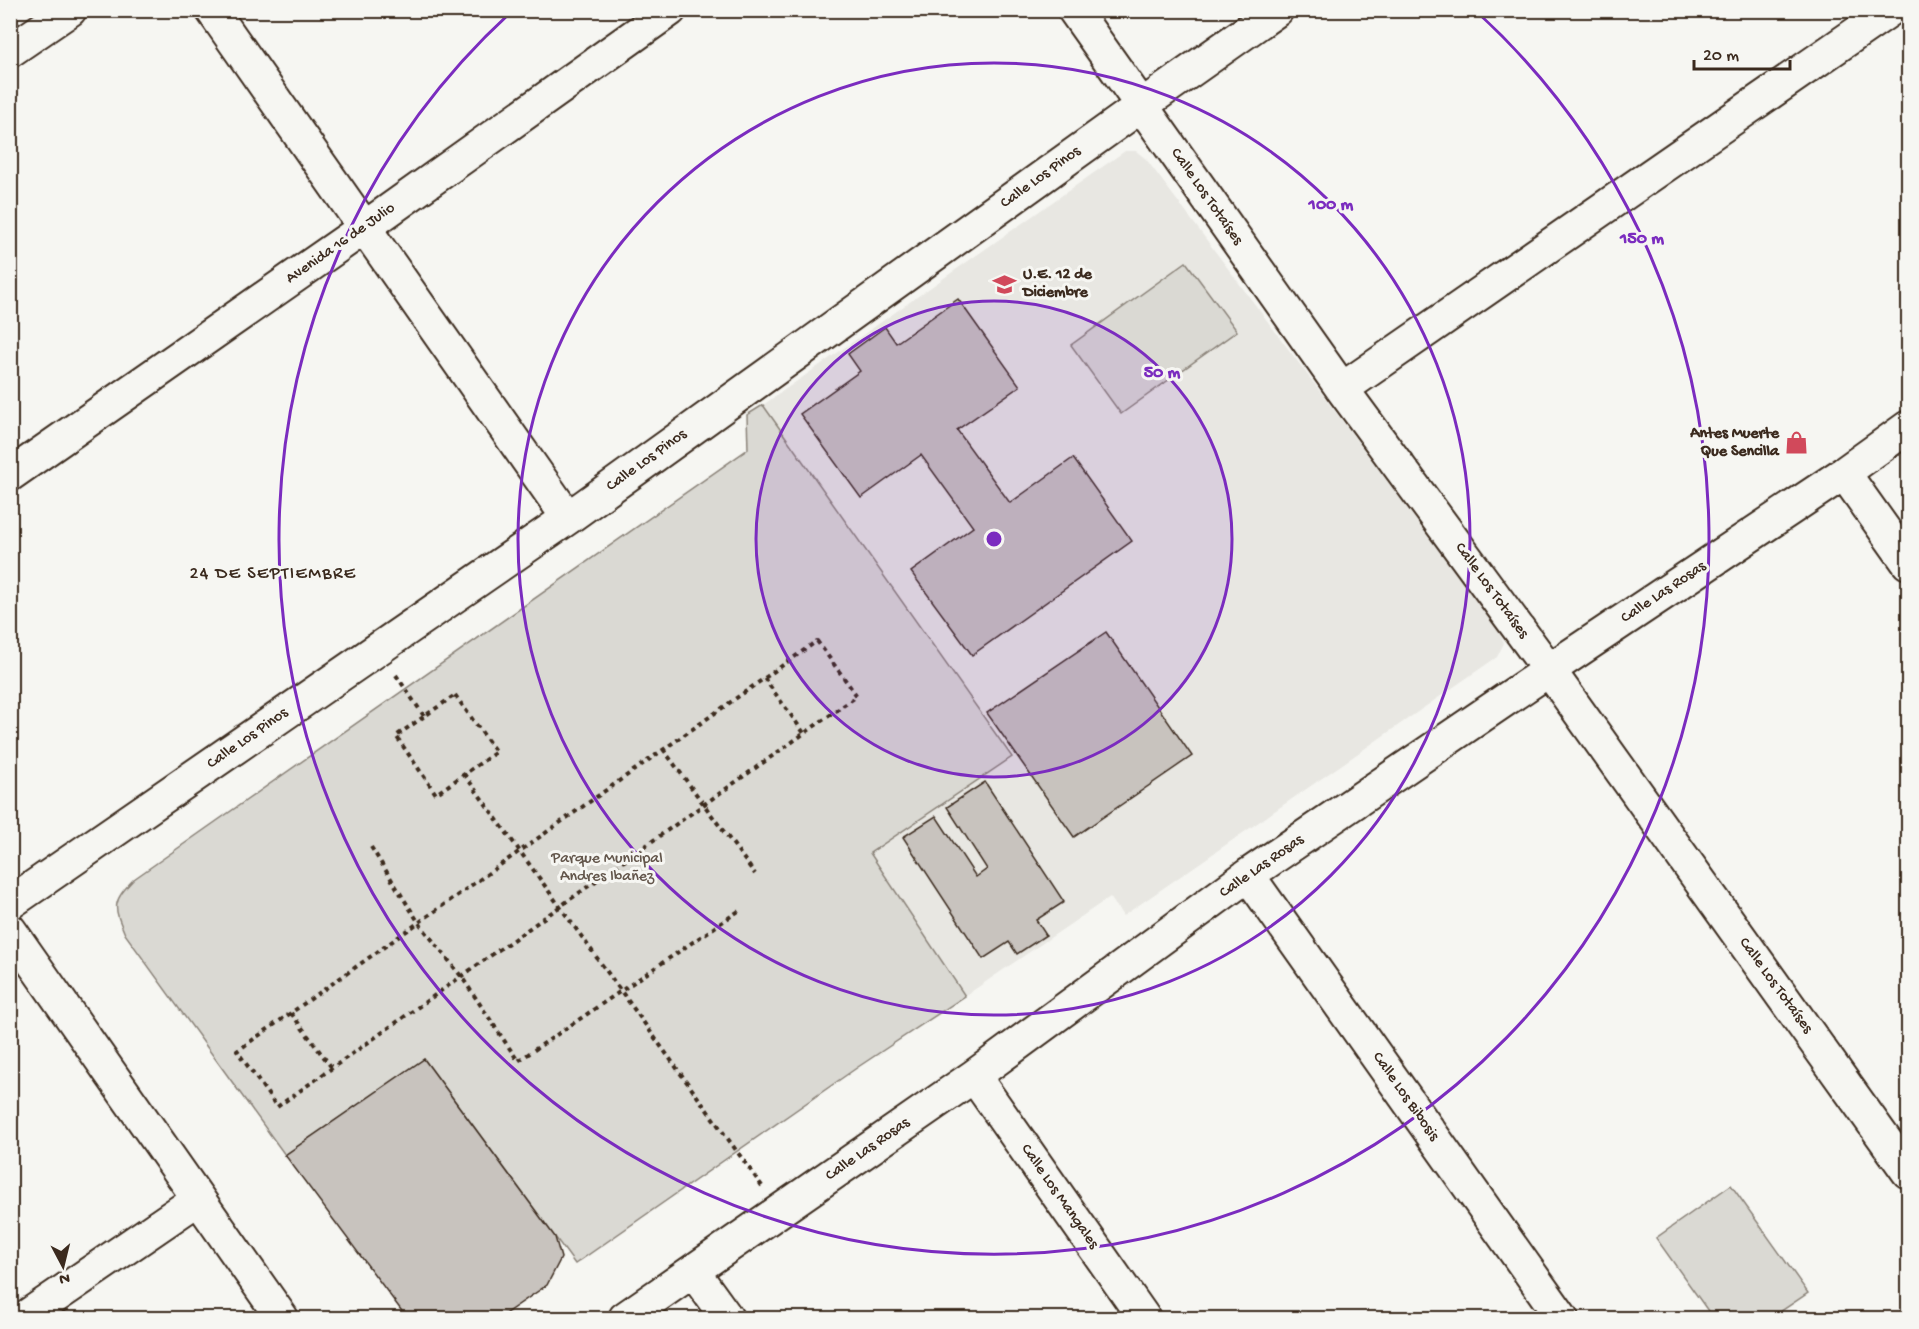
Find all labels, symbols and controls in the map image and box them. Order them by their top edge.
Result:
scale bar [1694,33,1790,71]
text: 20 m [1703,46,1739,67]
street label: Calle Los Pinos [997,142,1086,213]
street label: Calle Los Totaíses [1166,145,1247,250]
text: 100 m [1308,195,1354,216]
street label: Avenida 16 de Julio [283,199,399,289]
text: 150 m [1619,229,1664,250]
place label: U.E. 12 de Diciembre [1021,266,1093,303]
school or university icon: U.E. 12 de Diciembre [992,271,1018,297]
text: 50 m [1144,363,1181,384]
street label: Calle Los Pinos [603,425,692,496]
place label: Antes Muerte Que Sencilla [1689,425,1780,462]
shop icon: Antes Muerte Que Sencilla [1784,430,1810,456]
centre of rings [984,529,1004,549]
street label: Calle Los Totaíses [1450,539,1533,644]
street label: Calle Las Rosas [1618,557,1711,628]
district label: 24 DE SEPTIEMBRE [189,564,357,585]
street label: Calle Los Pinos [204,703,293,774]
street label: Calle Las Rosas [1216,830,1309,903]
park label: Parque Municipal Andres Ibañez [550,850,663,887]
street label: Calle Los Totaíses [1734,934,1817,1039]
street label: Calle Los Bibosis [1367,1049,1443,1146]
street label: Calle Las Rosas [822,1113,915,1186]
street label: Calle Los Mangales [1016,1141,1103,1254]
north arrow [33,1236,93,1296]
text: N [58,1267,71,1288]

